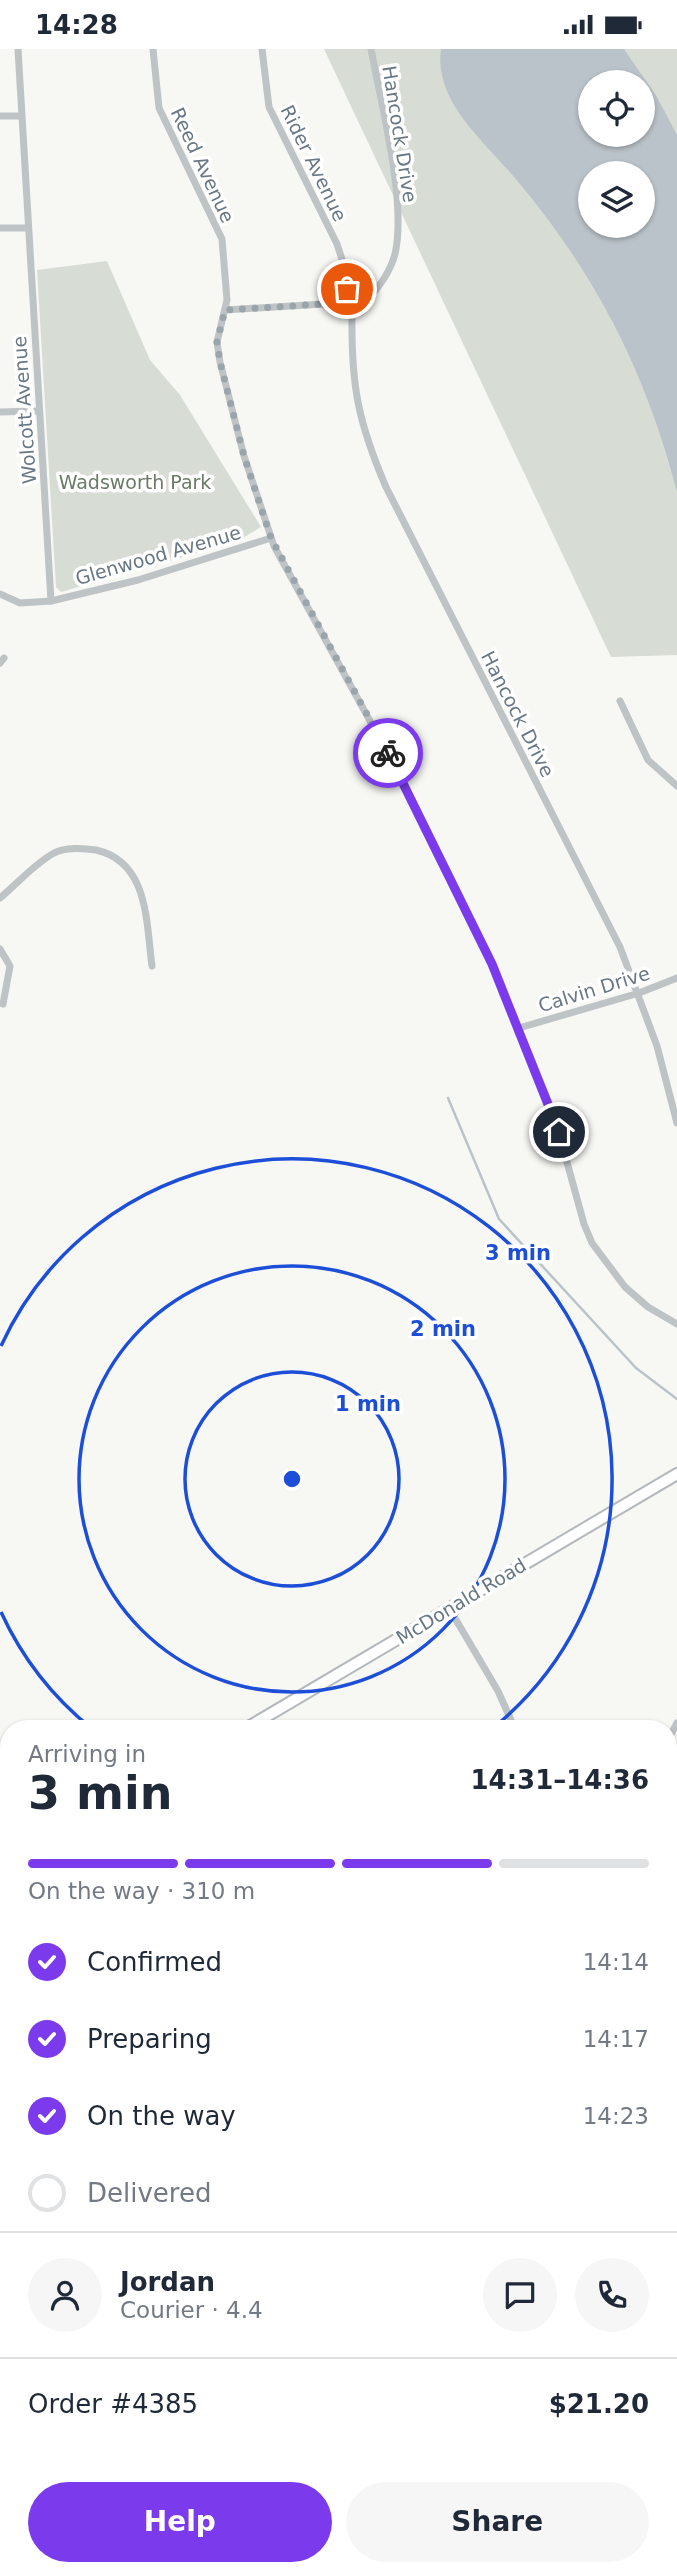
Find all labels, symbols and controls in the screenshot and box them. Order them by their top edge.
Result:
text: 14:28 [35,10,118,40]
street label: Hancock Drive [378,64,422,204]
map controls [578,70,655,238]
button: locate [578,70,655,147]
street label: Rider Avenue [276,101,352,225]
street label: Reed Avenue [167,104,239,226]
button: layers [578,161,655,238]
pin [317,259,377,319]
icon: bag [328,270,366,308]
street label: Wolcott Avenue [8,335,40,485]
park label: Wadsworth Park [59,471,211,493]
street label: Glenwood Avenue [73,521,243,589]
street label: Hancock Drive [477,647,559,781]
courier [353,718,423,788]
icon: bike [369,734,407,772]
street label: Calvin Drive [536,962,652,1016]
pin [529,1102,589,1162]
icon: home [540,1113,578,1151]
text: 3 min [485,1241,551,1265]
text: 2 min [410,1317,476,1341]
text: 1 min [335,1392,401,1416]
centre of rings [280,1467,304,1491]
street label: McDonald Road [392,1553,530,1649]
text: Arriving in [28,1741,146,1767]
text: 14:31–14:36 [470,1765,649,1795]
text: 3 min [28,1766,172,1820]
text: On the way · 310 m [28,1878,255,1904]
icon: check [28,1943,66,1981]
text: Confirmed [87,1947,222,1977]
text: 14:14 [583,1949,649,1975]
icon: check [28,2020,66,2058]
text: Preparing [87,2024,212,2054]
text: 14:17 [583,2026,649,2052]
icon: check [28,2097,66,2135]
text: On the way [87,2101,236,2131]
text: 14:23 [583,2103,649,2129]
text: Delivered [87,2178,211,2208]
button: person [28,2258,102,2332]
button: chat [483,2258,557,2332]
button: phone [575,2258,649,2332]
text: Jordan [120,2267,215,2297]
text: Courier · 4.4 [120,2297,263,2323]
text: Order #4385 [28,2389,198,2419]
text: $21.20 [549,2389,649,2419]
button: Help [28,2482,332,2562]
button: Share [346,2482,649,2562]

